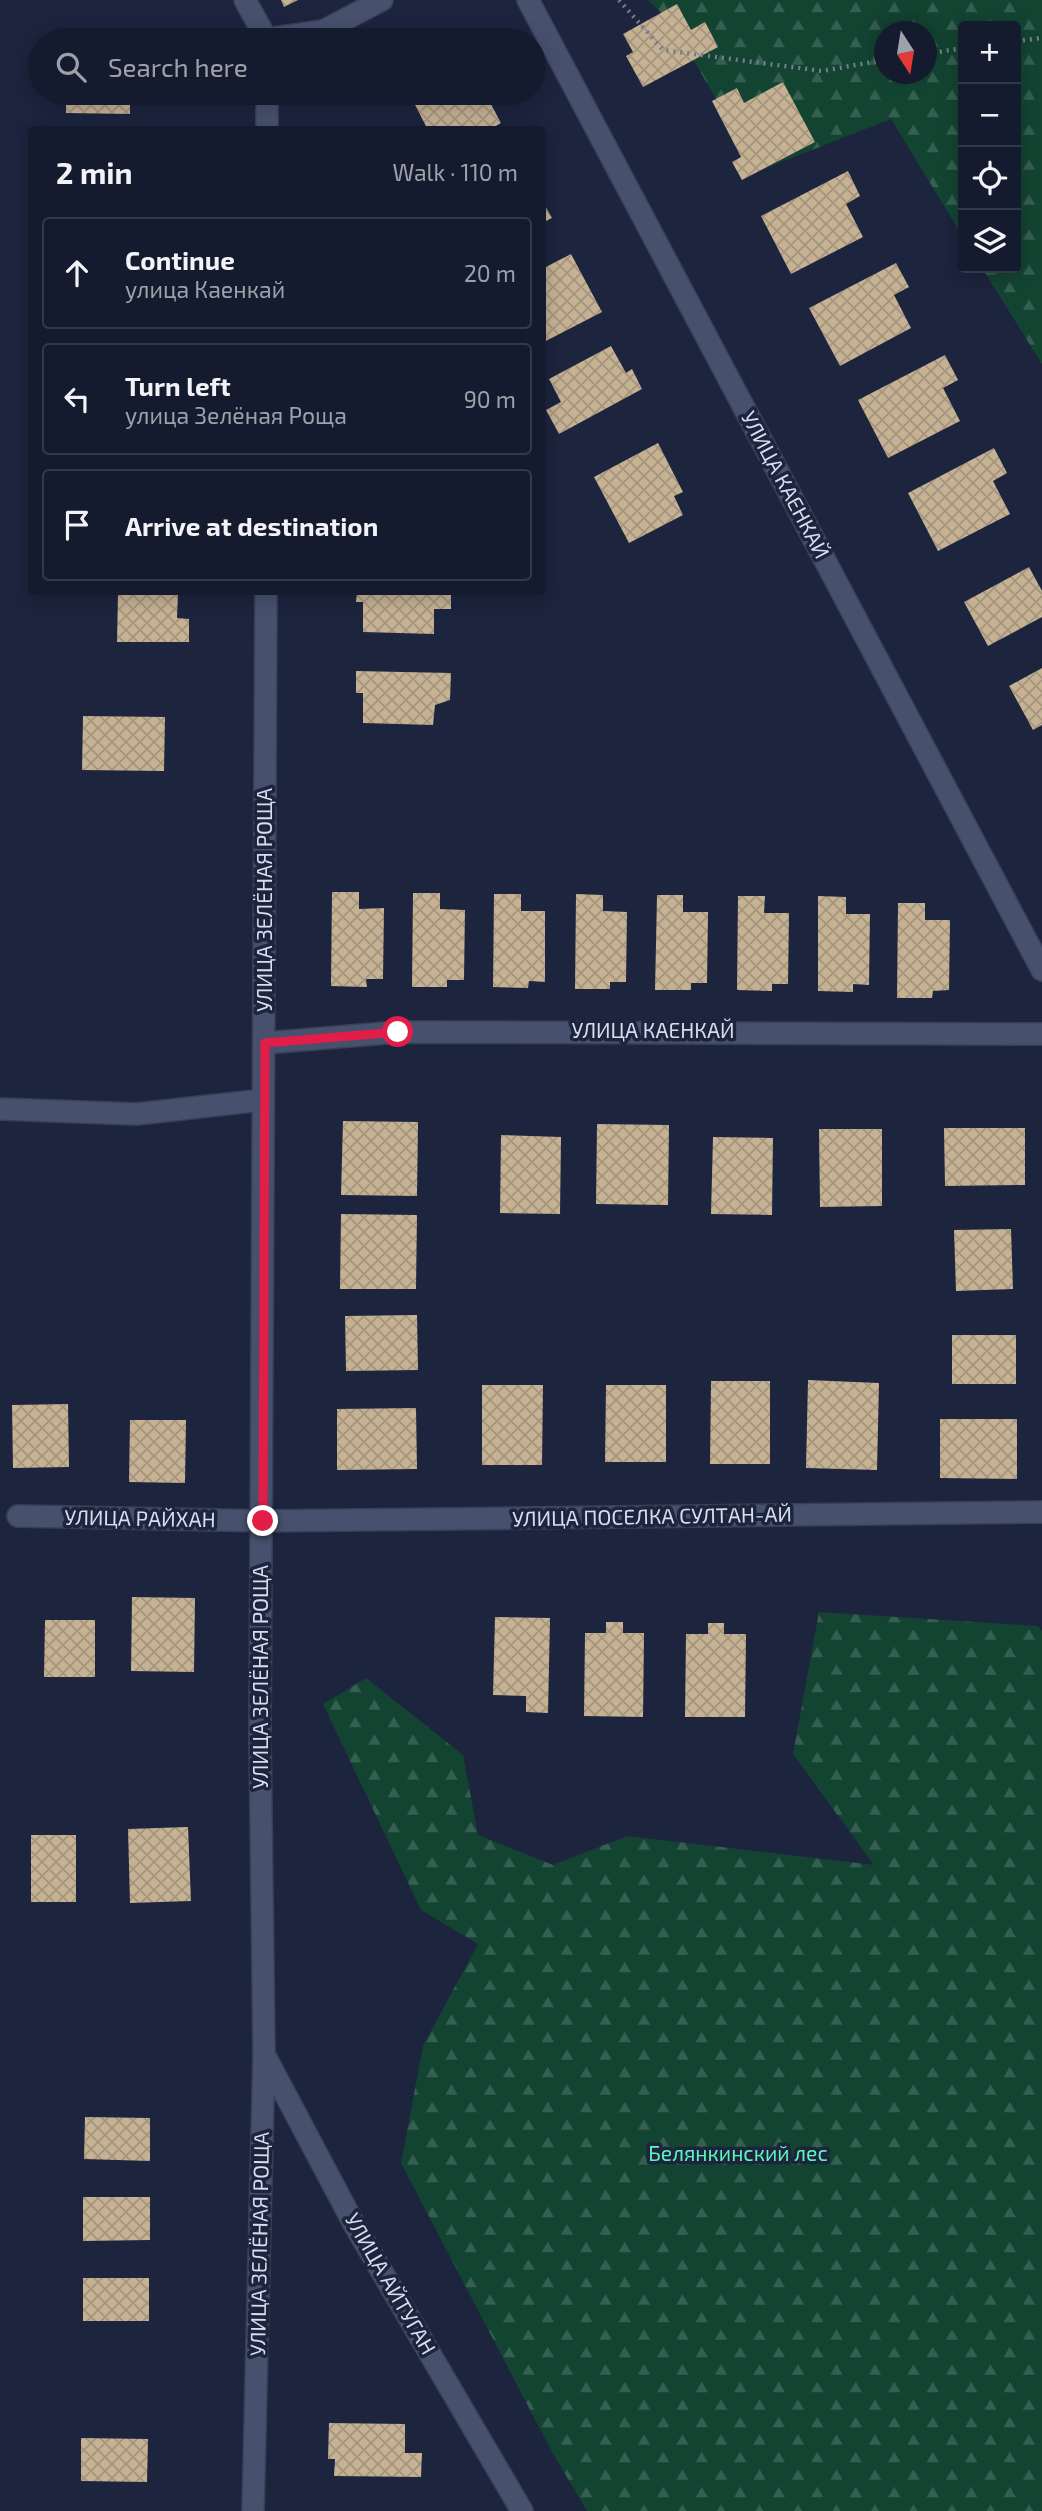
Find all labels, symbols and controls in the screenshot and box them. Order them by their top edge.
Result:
north arrow [874,21,937,84]
map controls [958,21,1021,273]
button: + [958,21,1021,84]
search box [28,28,546,105]
icon: search [52,48,90,86]
text: Search here [108,51,248,82]
button: − [958,84,1021,147]
button: locate [958,147,1021,210]
text: 2 min [56,154,133,190]
text: Walk · 110 m [392,158,518,186]
button: layers [958,210,1021,273]
text: Continue [125,244,235,275]
icon: ahead [58,254,96,292]
text: 20 m [464,259,516,287]
text: улица Каенкай [125,275,285,303]
text: Turn left [125,370,231,401]
icon: left [58,380,96,418]
text: 90 m [464,385,516,413]
text: улица Зелёная Роща [125,401,347,429]
street label: УЛИЦА КАЕНКАЙ [737,406,836,562]
icon: arrive [58,506,96,544]
text: Arrive at destination [125,510,378,541]
street label: УЛИЦА ЗЕЛЁНАЯ РОЩА [251,788,276,1012]
route start [382,1016,413,1047]
street label: УЛИЦА КАЕНКАЙ [572,1017,734,1042]
street label: УЛИЦА ПОСЕЛКА СУЛТАН-АЙ [512,1501,792,1530]
street label: УЛИЦА РАЙХАН [64,1504,216,1531]
route end [247,1505,278,1536]
street label: УЛИЦА ЗЕЛЁНАЯ РОЩА [247,1565,272,1789]
street label: УЛИЦА ЗЕЛЁНАЯ РОЩА [244,2132,273,2356]
park label: Белянкинский лес [648,2140,828,2165]
street label: УЛИЦА АЙТУГАН [341,2208,442,2358]

